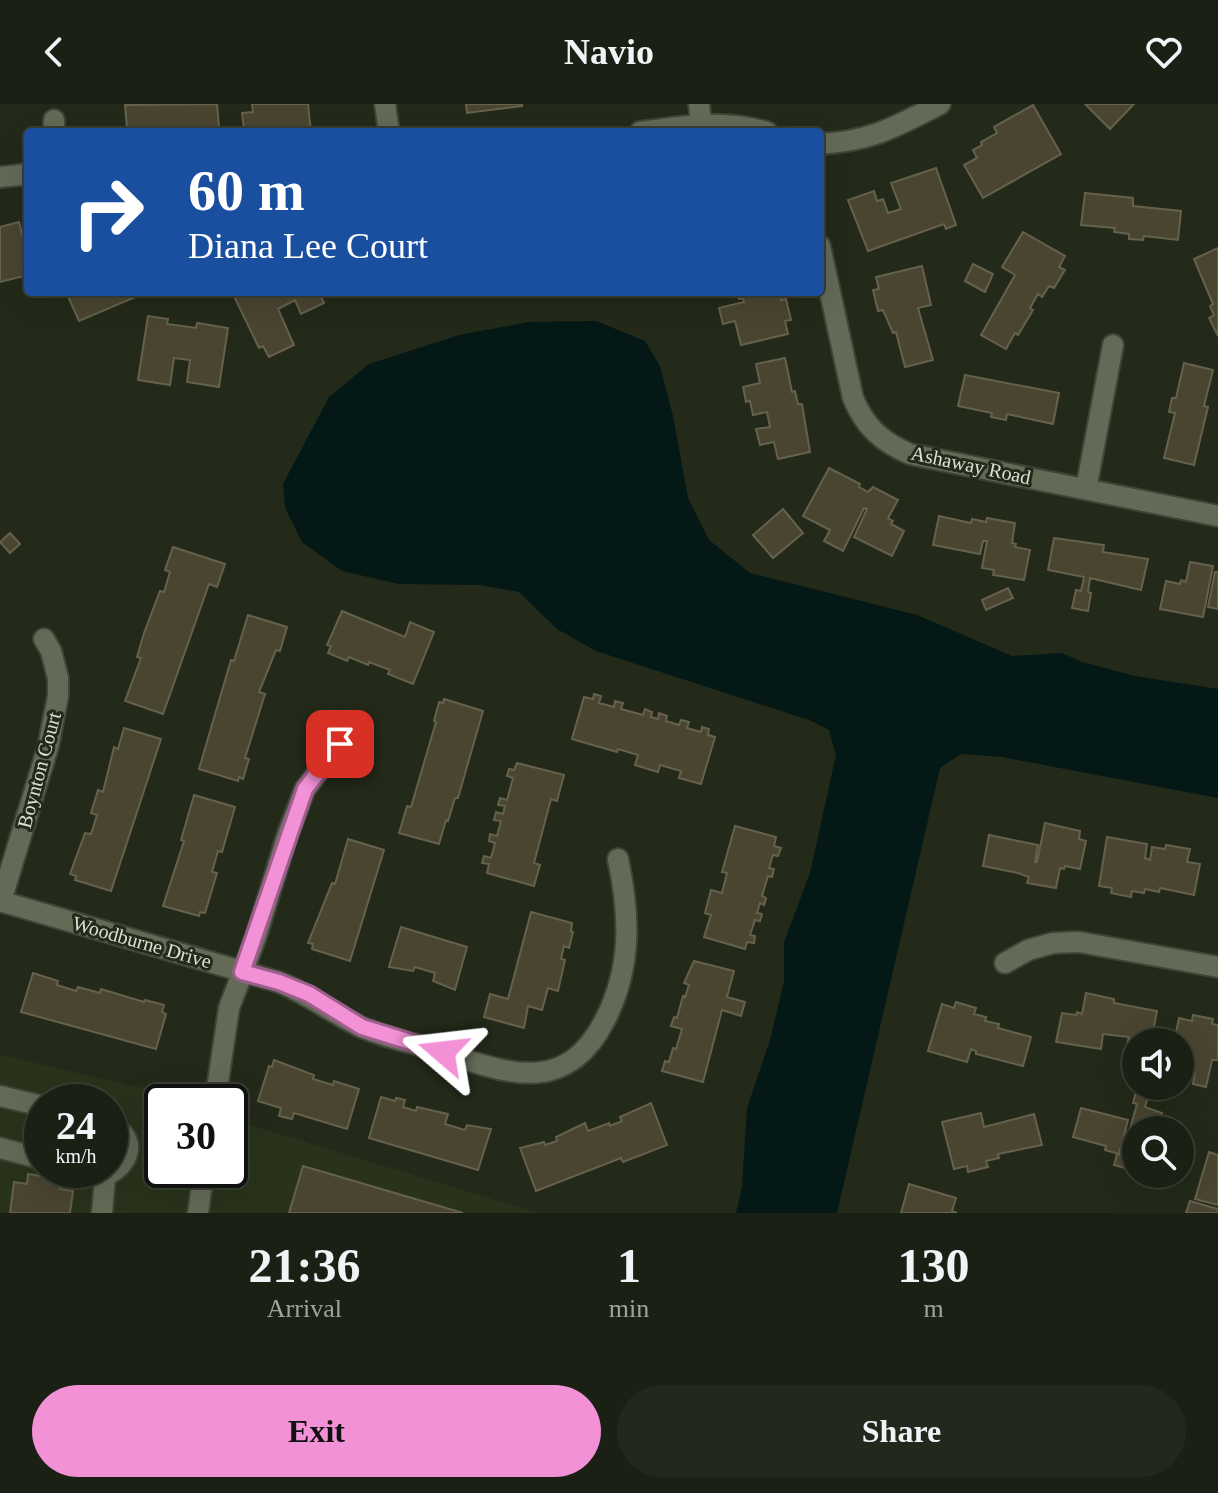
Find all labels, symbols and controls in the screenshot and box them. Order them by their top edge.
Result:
icon: back [32,30,76,74]
icon: heart [1142,30,1186,74]
text: Navio [564,32,654,72]
icon: right [56,160,160,264]
text: 60 m [188,160,305,222]
text: Diana Lee Court [188,226,428,266]
street label: Ashaway Road [909,442,1033,489]
street label: Boynton Court [13,709,66,831]
pin [306,710,374,778]
icon: arrive [318,722,362,766]
street label: Woodburne Drive [70,912,214,972]
position arrow [401,1010,485,1094]
map controls [1122,1028,1194,1188]
button: sound [1122,1028,1194,1100]
speed limit sign: 30 [144,1084,248,1188]
text: 24 [56,1103,96,1148]
button: search [1122,1116,1194,1188]
text: km/h [55,1145,97,1167]
text: 21:36 [248,1239,360,1292]
text: 1 [617,1239,641,1292]
text: 130 [898,1239,970,1292]
text: Arrival [267,1294,342,1323]
text: min [609,1294,649,1323]
text: m [923,1294,944,1323]
button: Exit [32,1385,601,1477]
button: Share [617,1385,1186,1477]

